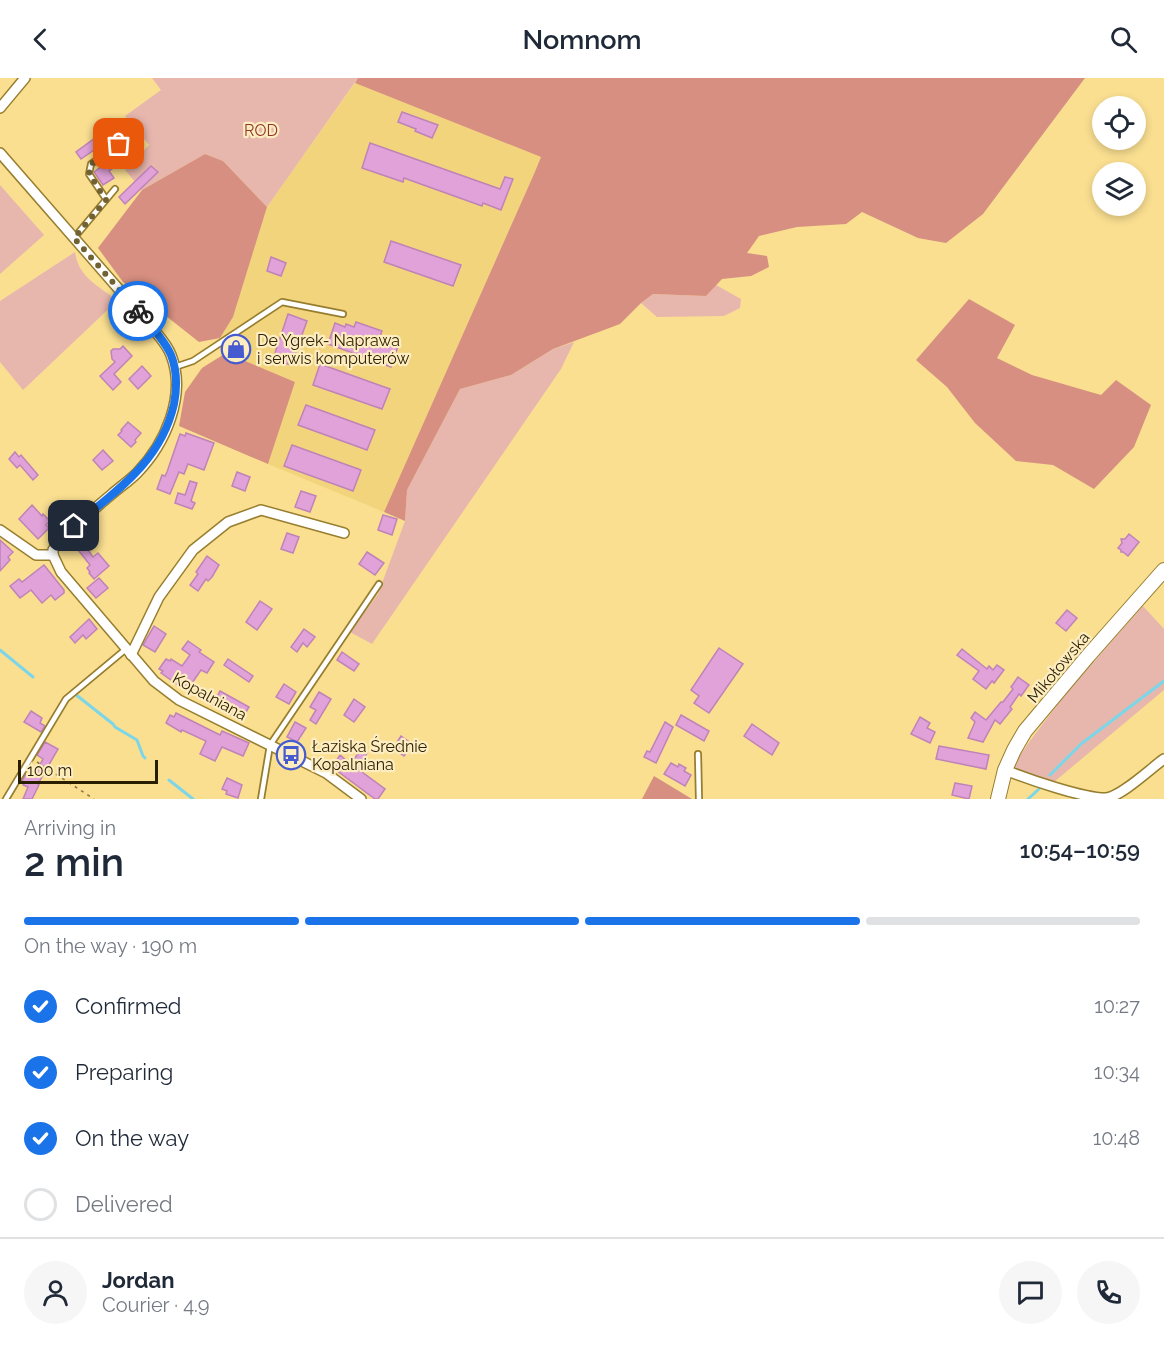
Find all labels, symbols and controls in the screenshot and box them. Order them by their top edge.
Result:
icon: back [24,23,57,56]
icon: search [1107,23,1140,56]
text: Nomnom [522,24,642,55]
map controls [1092,96,1146,216]
button: locate [1092,96,1146,150]
pin [93,118,144,169]
park label: ROD [244,121,278,140]
icon: bag [102,127,135,160]
button: layers [1092,162,1146,216]
courier [108,281,168,341]
icon: bike [122,295,155,328]
place label: De Ygrek- Naprawa i serwis komputerów [257,331,409,368]
shop icon: De Ygrek- Naprawa i serwis komputerów [220,333,252,365]
pin [48,500,99,551]
icon: home [57,509,90,542]
street label: Mikołowska [1023,628,1094,707]
street label: Kopalniana [169,668,250,725]
place label: Łaziska Średnie Kopalniana [312,736,427,774]
bus stop icon: Łaziska Średnie Kopalniana [275,739,307,771]
scale bar [18,757,158,784]
text: 100 m [27,761,72,780]
text: Arriving in [24,816,116,840]
text: 10:54–10:59 [1020,837,1140,863]
text: 2 min [24,839,124,885]
text: On the way · 190 m [24,934,197,958]
icon: check [24,990,57,1023]
text: Confirmed [75,993,182,1019]
text: 10:27 [1094,994,1140,1018]
icon: check [24,1056,57,1089]
text: Preparing [75,1059,173,1085]
text: 10:34 [1094,1060,1140,1084]
icon: check [24,1122,57,1155]
text: On the way [75,1125,189,1151]
text: 10:48 [1093,1126,1140,1150]
text: Delivered [75,1191,173,1217]
button: person [24,1261,87,1324]
button: chat [999,1261,1062,1324]
button: phone [1077,1261,1140,1324]
text: Jordan [102,1267,174,1293]
text: Courier · 4.9 [102,1293,210,1317]

